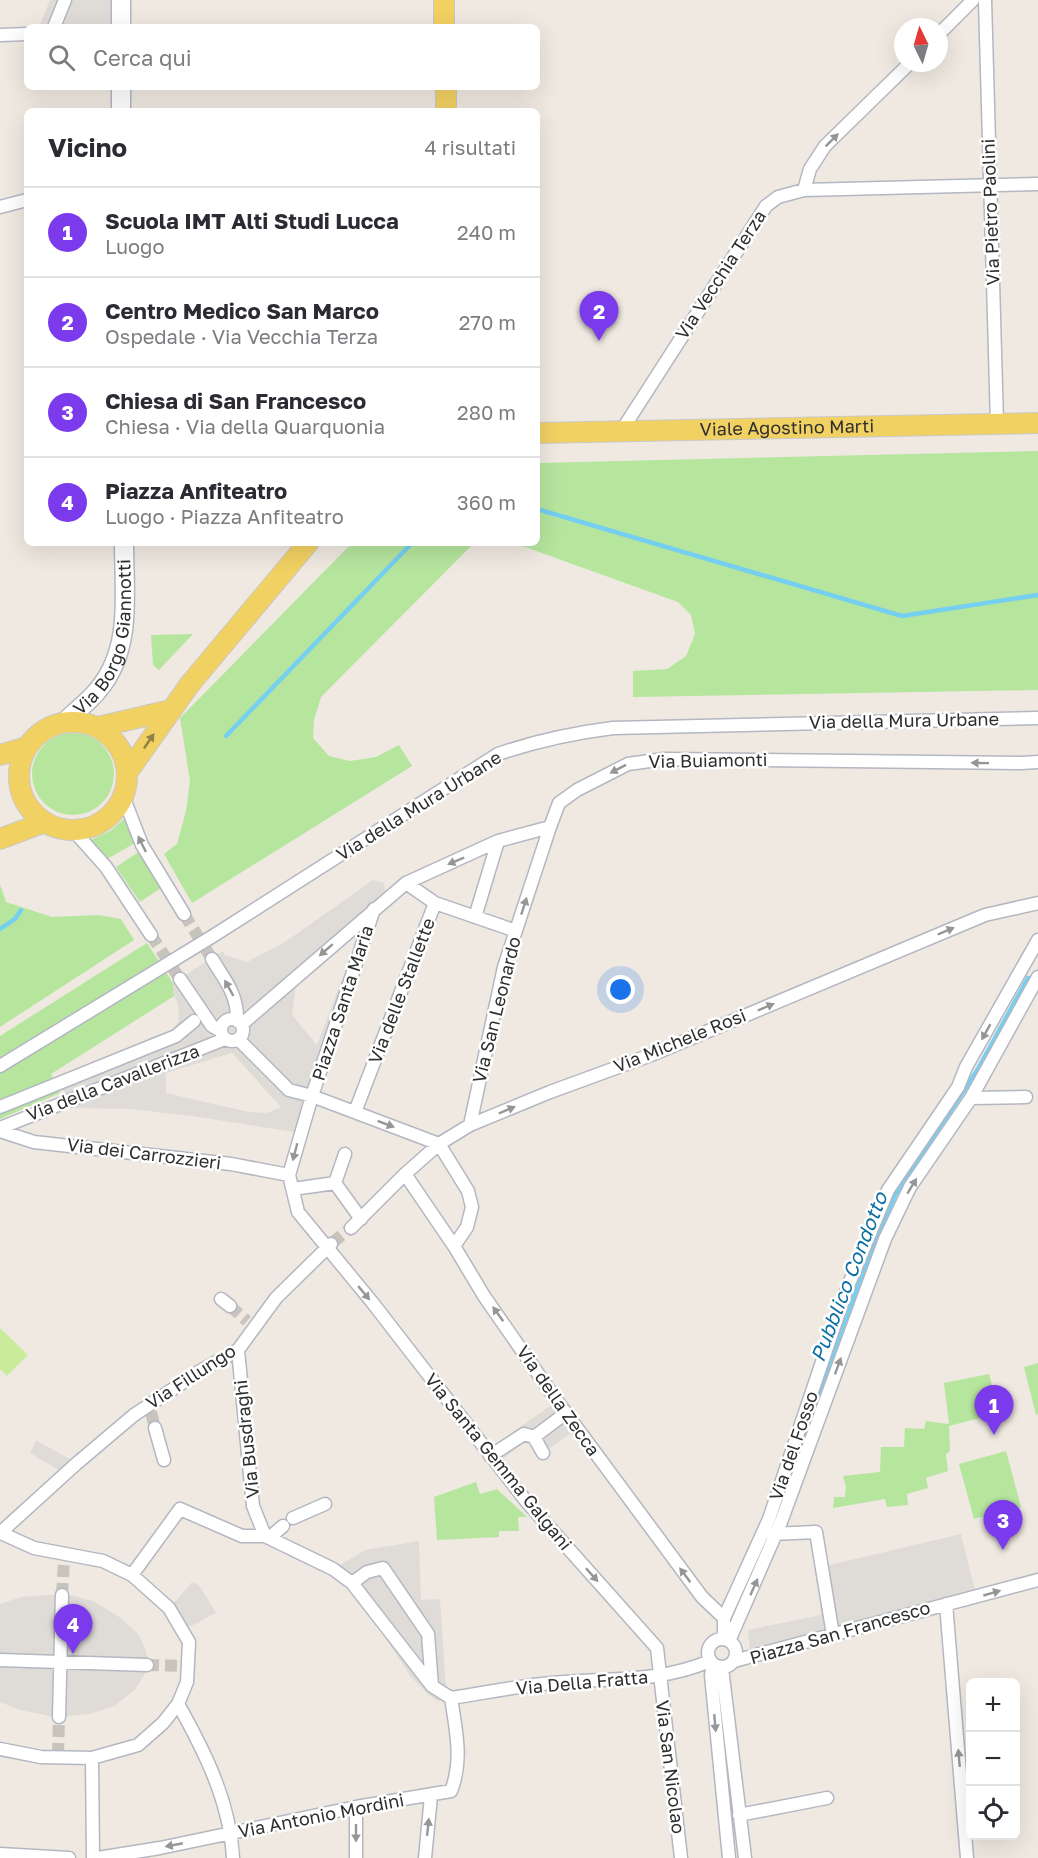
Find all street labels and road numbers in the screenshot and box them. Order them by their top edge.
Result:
street label: Via Pietro Paolini [976,138,1004,286]
street label: Via Vecchia Terza [670,206,770,343]
street label: Viale Agostino Marti [700,414,874,440]
street label: Via Borgo Giannotti [68,559,135,719]
street label: Via della Mura Urbane [809,707,999,733]
street label: Via della Mura Urbane [332,745,505,865]
street label: Via Buiamonti [648,748,768,772]
street label: Via delle Stallette [363,915,439,1067]
street label: Piazza Santa Maria [307,922,378,1083]
street label: Via San Leonardo [467,934,525,1085]
street label: Via Michele Rosi [610,1003,749,1077]
street label: Via della Cavallerizza [23,1039,202,1125]
street label: Via dei Carrozzieri [66,1133,222,1173]
street label: Via Fillungo [142,1339,239,1413]
street label: Via della Zecca [513,1341,605,1460]
street label: Via Santa Gemma Galgani [421,1368,577,1554]
street label: Via Busdraghi [229,1379,263,1499]
street label: Via del Fosso [764,1388,822,1503]
street label: Piazza San Francesco [747,1596,932,1668]
street label: Via Della Fratta [515,1665,649,1699]
street label: Via San Nicolao [652,1699,690,1835]
street label: Via Antonio Mordini [236,1788,406,1842]

